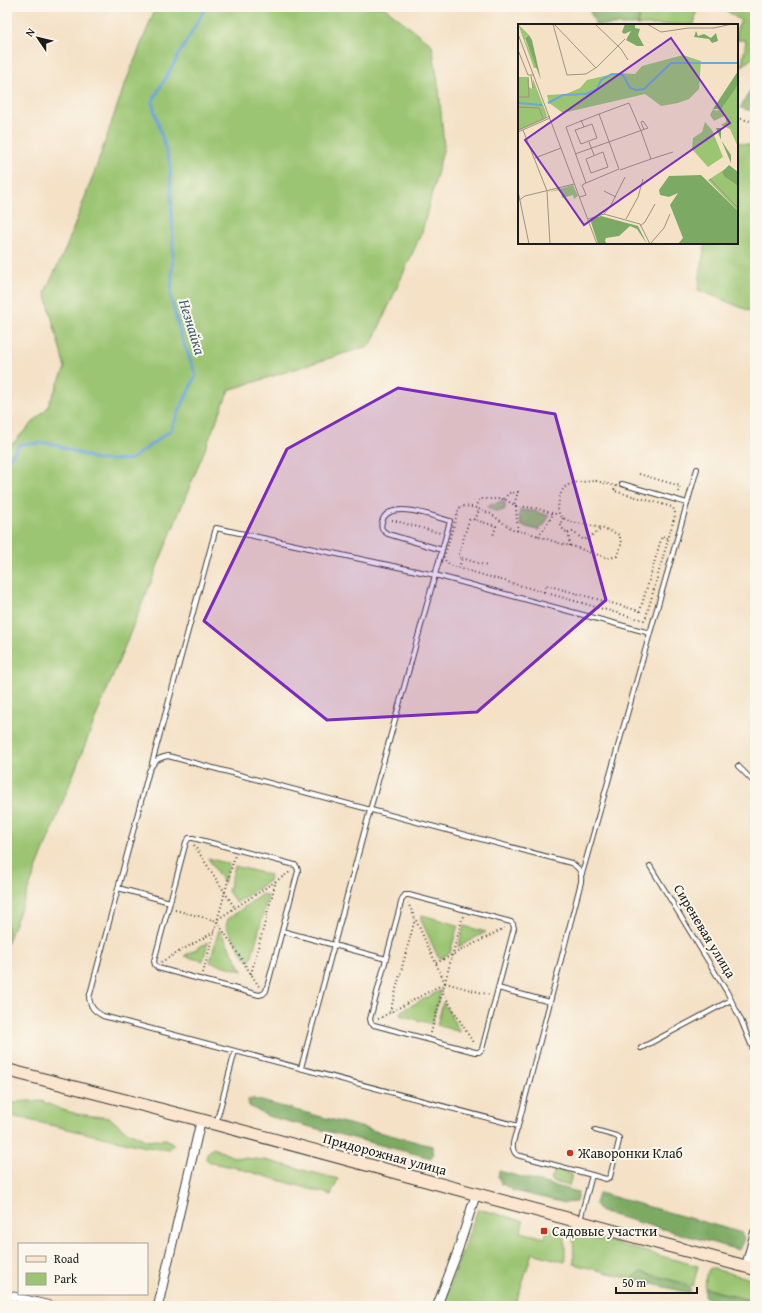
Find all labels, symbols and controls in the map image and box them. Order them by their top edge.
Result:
north arrow [18,18,58,58]
text: N [21,24,39,40]
inset map [518,24,738,244]
water label: Незнайка [174,296,211,357]
street label: Сиреневая улица [669,880,741,982]
street label: Придорожная улица [321,1128,449,1180]
place label: Жаворонки Клаб [577,1143,683,1163]
marker: Жаворонки Клаб [565,1148,575,1158]
place label: Садовые участки [552,1221,657,1241]
marker: Садовые участки [539,1226,549,1236]
legend [18,1243,148,1295]
text: Road [54,1250,80,1267]
scale bar [616,1269,697,1295]
text: Park [54,1270,78,1287]
text: 50 m [622,1274,646,1291]

